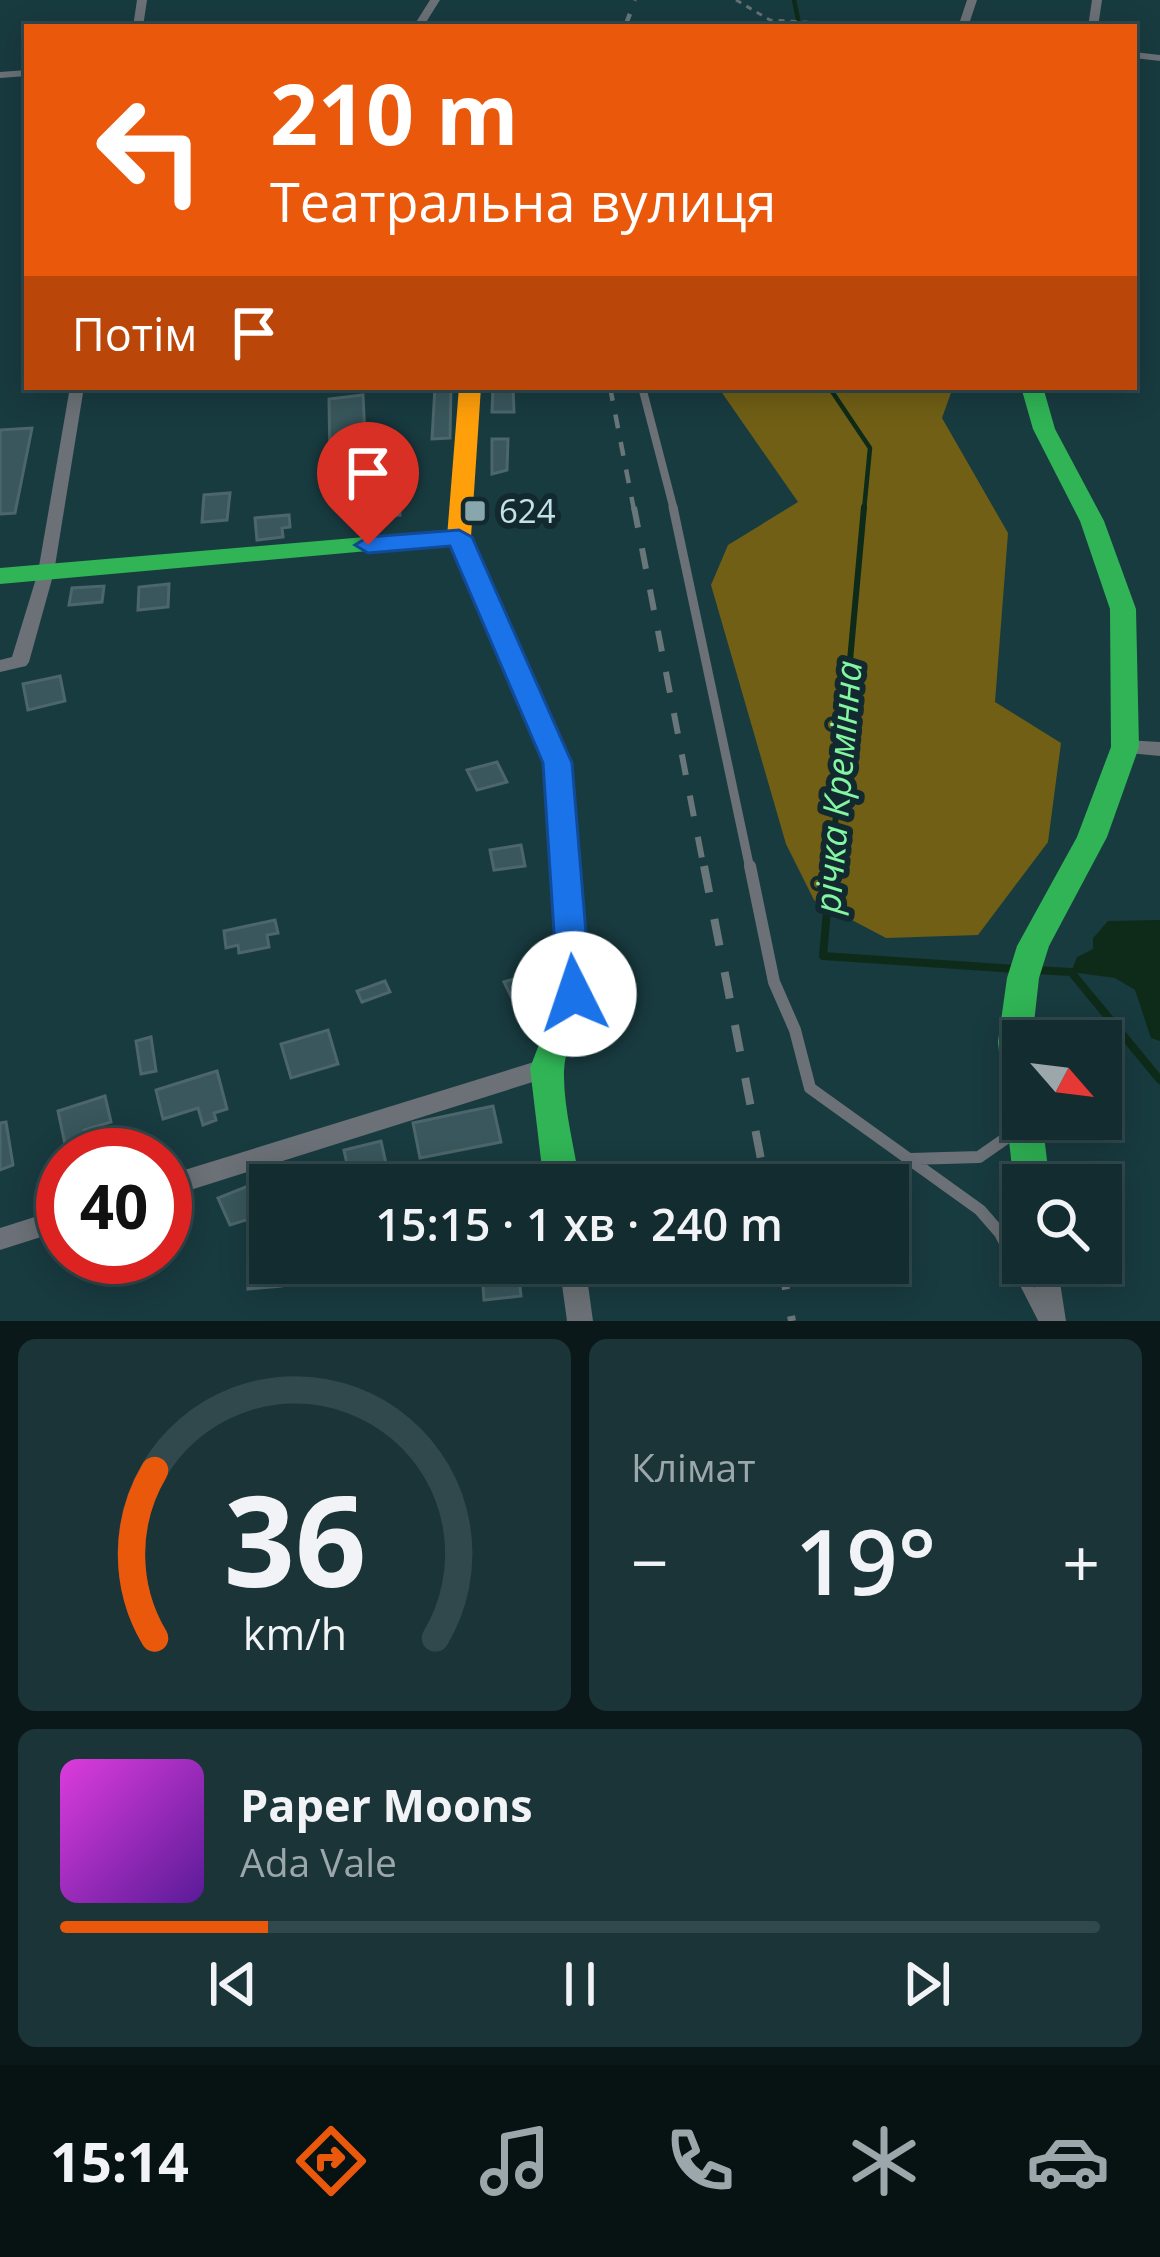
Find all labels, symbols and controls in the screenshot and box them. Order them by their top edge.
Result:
text: 210 m [270,55,518,170]
icon: left [72,72,228,228]
text: Театральна вулиця [270,164,777,238]
icon: arrive [221,300,287,366]
text: Потім [72,303,197,364]
pin [317,422,419,545]
icon: arrive [335,440,401,506]
place label: 624 [499,488,556,533]
marker: 624 [462,498,488,524]
water label: річка Кремінна [802,659,873,916]
position arrow [511,931,637,1057]
north arrow [1002,1020,1122,1140]
map controls [1002,1020,1122,1284]
speed limit sign: 40 [36,1128,192,1284]
button: search [1002,1164,1122,1284]
text: 15:15 · 1 хв · 240 m [375,1193,783,1254]
text: Клімат [631,1440,756,1493]
text: 36 [223,1454,366,1624]
text: 19° [795,1499,936,1621]
text: − [631,1516,669,1606]
text: + [1062,1516,1100,1606]
text: km/h [242,1604,347,1663]
text: Paper Moons [240,1774,533,1835]
text: Ada Vale [240,1835,397,1888]
icon: previous [200,1951,266,2017]
icon: pause [547,1951,613,2017]
icon: next [894,1951,960,2017]
icon: directions [289,2119,373,2203]
icon: music [473,2119,557,2203]
icon: phone [658,2119,742,2203]
icon: climate [842,2119,926,2203]
icon: car [1026,2119,1110,2203]
text: 15:14 [50,2124,189,2198]

